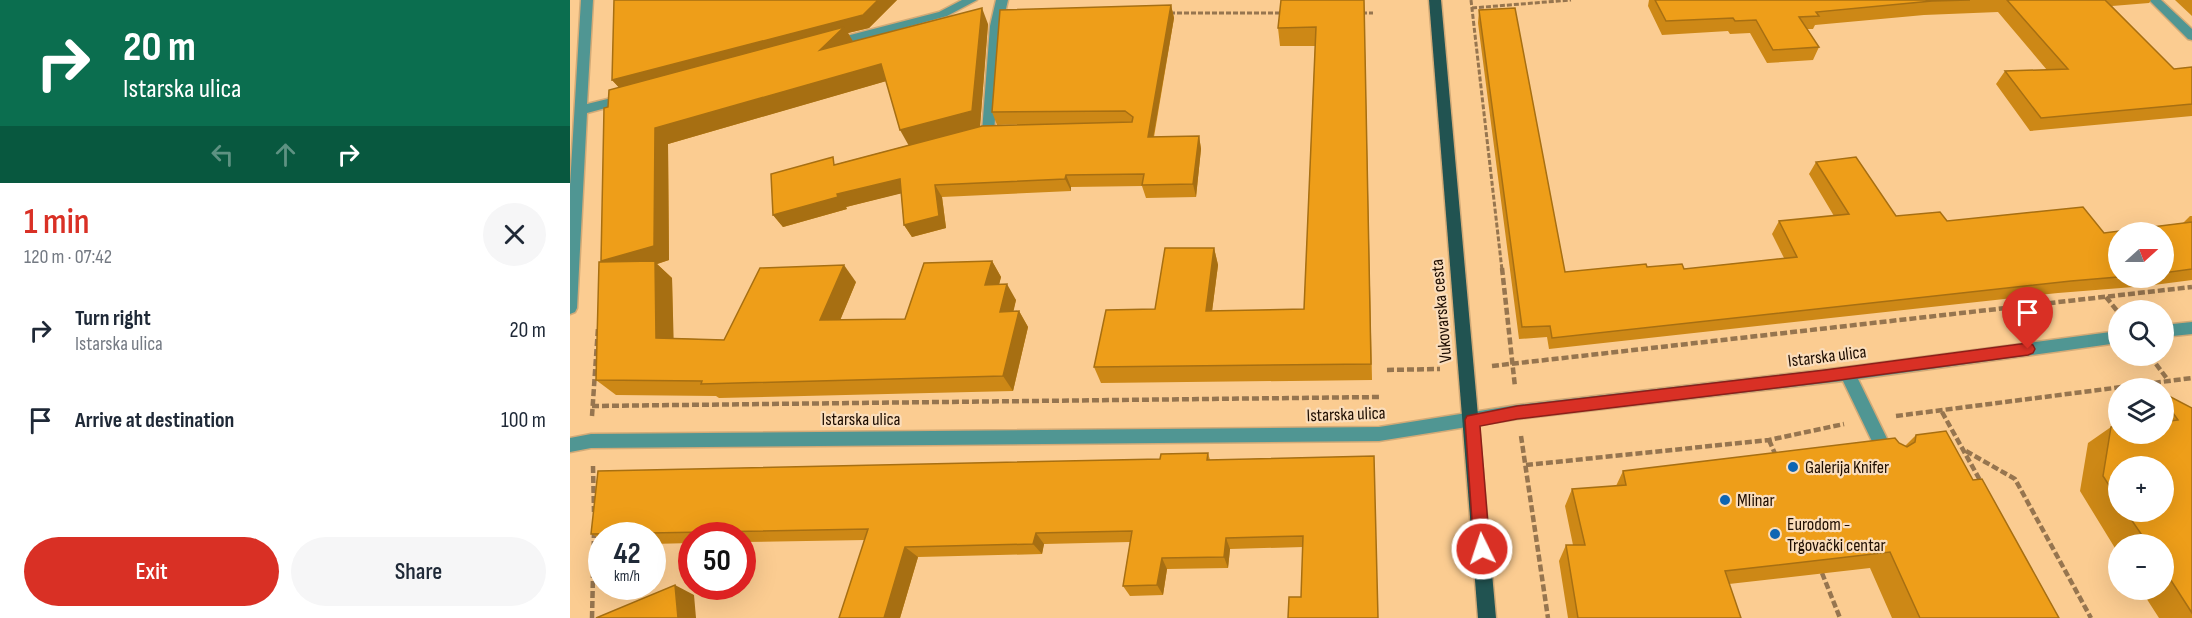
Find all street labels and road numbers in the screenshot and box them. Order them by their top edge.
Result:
street label: Vukovarska cesta [1426,258,1456,364]
street label: Istarska ulica [1787,341,1868,372]
street label: Istarska ulica [1306,403,1386,426]
street label: Istarska ulica [822,409,901,430]

